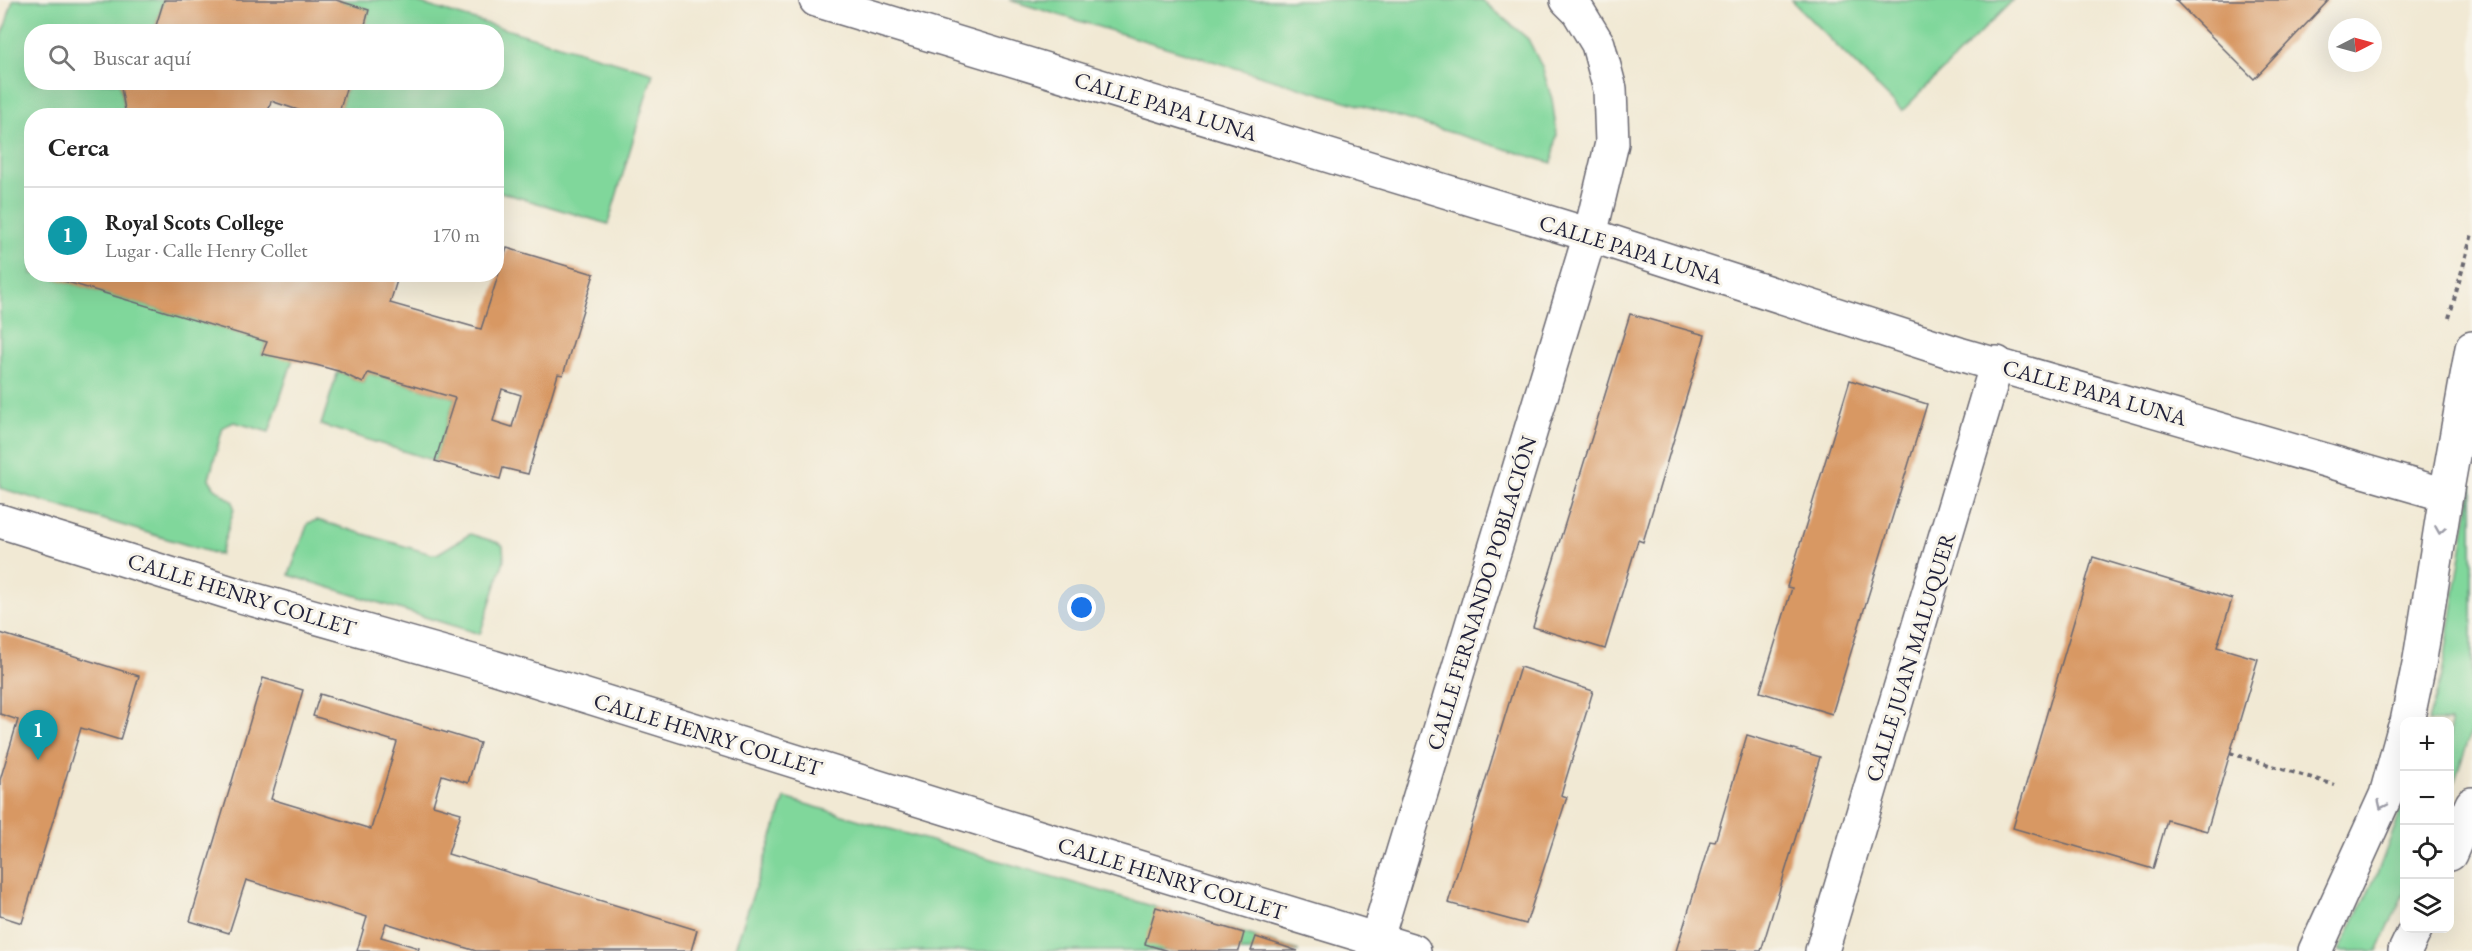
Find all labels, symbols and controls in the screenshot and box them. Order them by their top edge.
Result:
north arrow [2328,18,2382,72]
search box [24,24,504,90]
icon: search [45,41,78,74]
text: Buscar aquí [93,43,191,72]
street label: CALLE PAPA LUNA [1071,65,1262,148]
text: Cerca [48,130,109,164]
text: Royal Scots College [105,208,284,237]
street label: CALLE PAPA LUNA [1536,208,1727,291]
text: 1 [62,222,73,248]
text: 170 m [432,222,480,248]
text: Lugar · Calle Henry Collet [105,237,308,263]
street label: CALLE PAPA LUNA [1999,352,2191,433]
street label: CALLE FERNANDO POBLACIÓN [1420,432,1543,754]
one-way arrow [2435,525,2447,534]
street label: CALLE JUAN MALUQUER [1859,529,1962,785]
street label: CALLE HENRY COLLET [124,546,360,643]
your location [1067,593,1096,622]
street label: CALLE HENRY COLLET [590,686,826,783]
pin: 1 [18,710,57,760]
map controls [2400,717,2454,933]
button: + [2400,717,2454,771]
button: − [2400,771,2454,825]
one-way arrow [2377,799,2389,810]
button: locate [2400,825,2454,879]
street label: CALLE HENRY COLLET [1054,830,1290,927]
button: layers [2400,879,2454,933]

